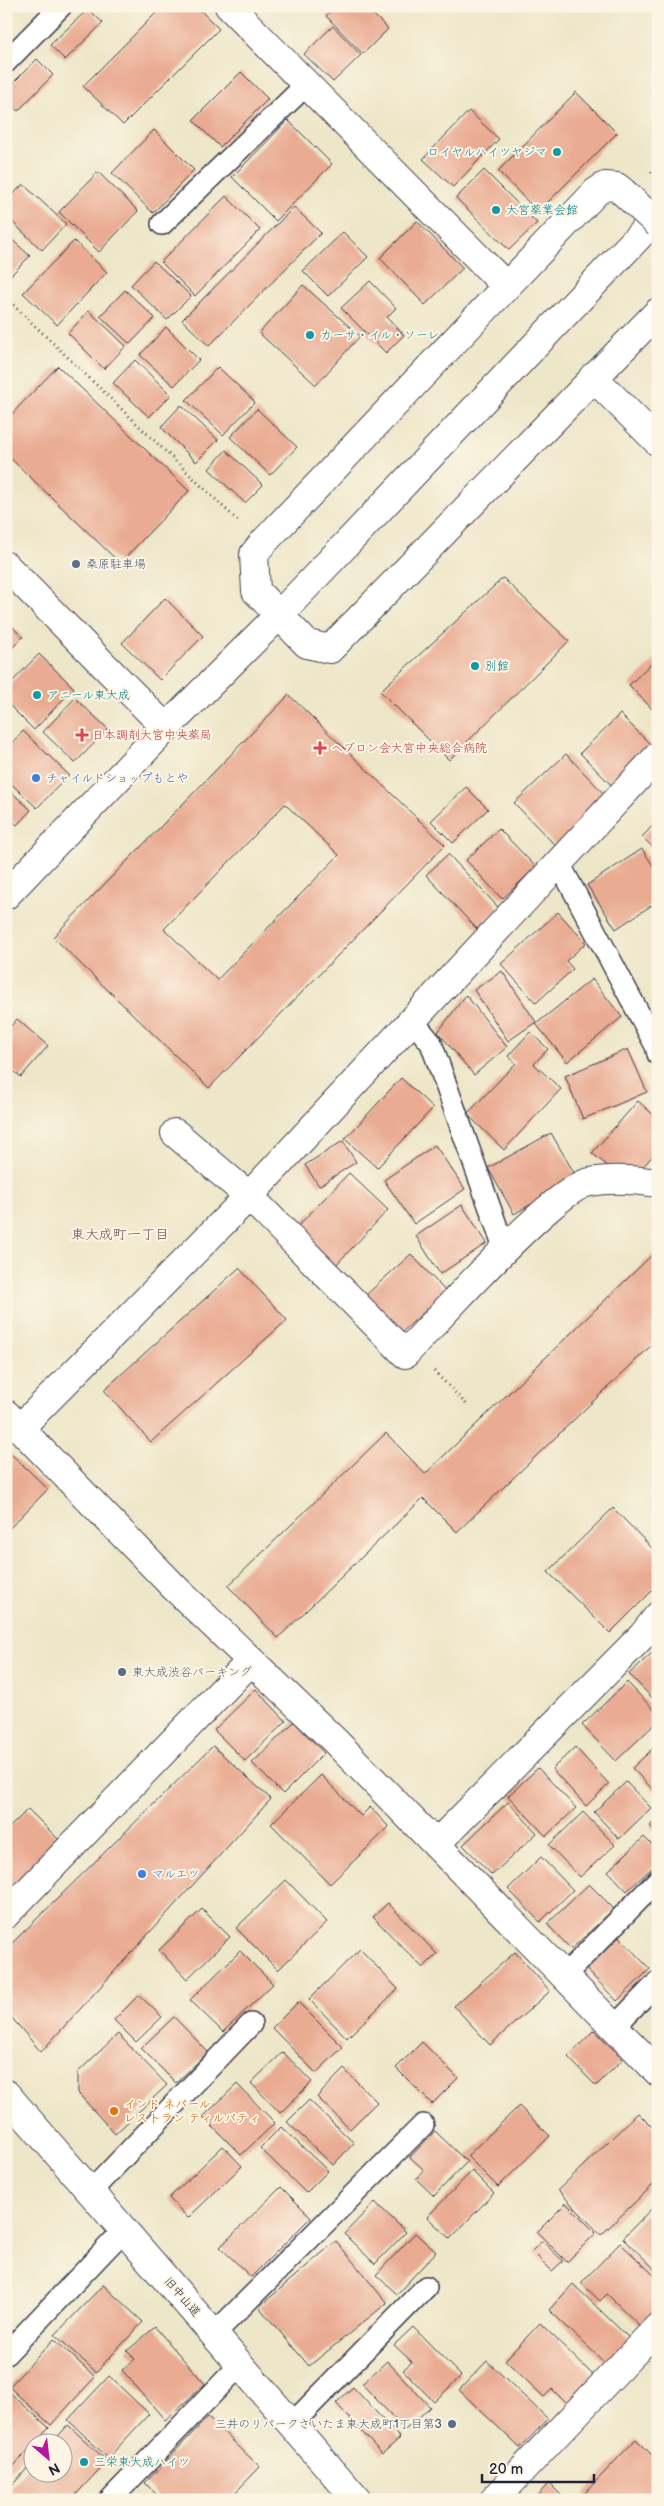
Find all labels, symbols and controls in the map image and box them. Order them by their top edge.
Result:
place label: ロイヤルハイツヤジマ [427,145,547,160]
marker: ロイヤルハイツヤジマ [551,146,563,158]
place label: 大宮薬業会館 [506,203,578,218]
marker: 大宮薬業会館 [490,204,502,216]
place label: カーサ・イル・ソーレ [320,328,439,343]
marker: カーサ・イル・ソーレ [304,329,316,341]
place label: 桑原駐車場 [86,557,146,572]
marker: 桑原駐車場 [70,558,82,570]
place label: 別館 [485,659,509,674]
marker: 別館 [469,660,481,672]
place label: アニール東大成 [47,688,130,703]
marker: アニール東大成 [31,689,43,701]
place label: 日本調剤大宮中央薬局 [92,728,212,743]
marker: 日本調剤大宮中央薬局 [76,729,88,741]
marker: ヘブロン会大宮中央総合病院 [313,741,327,755]
place label: ヘブロン会大宮中央総合病院 [331,741,487,756]
place label: チャイルドショップもとや [46,771,188,786]
marker: チャイルドショップもとや [30,772,42,784]
district label: 東大成町一丁目 [71,1226,169,1243]
place label: 東大成渋谷パーキング [132,1665,252,1680]
marker: 東大成渋谷パーキング [116,1666,128,1678]
place label: マルエツ [152,1867,200,1882]
marker: マルエツ [136,1868,148,1880]
place label: インド ネパール レストラン ティルパティ [124,2097,260,2126]
marker: インド ネパール レストラン ティルパティ [108,2105,120,2117]
street label: 旧中山道 [161,2274,203,2320]
place label: 三井のリパークさいたま東大成町1丁目第3 [214,2417,442,2432]
marker: 三井のリパークさいたま東大成町1丁目第3 [446,2418,458,2430]
north arrow [22,2434,72,2484]
scale bar [482,2451,594,2483]
place label: 三栄東大成ハイツ [94,2455,190,2470]
marker: 三栄東大成ハイツ [78,2456,90,2468]
text: N [45,2459,63,2479]
text: 20 m [489,2460,523,2479]

